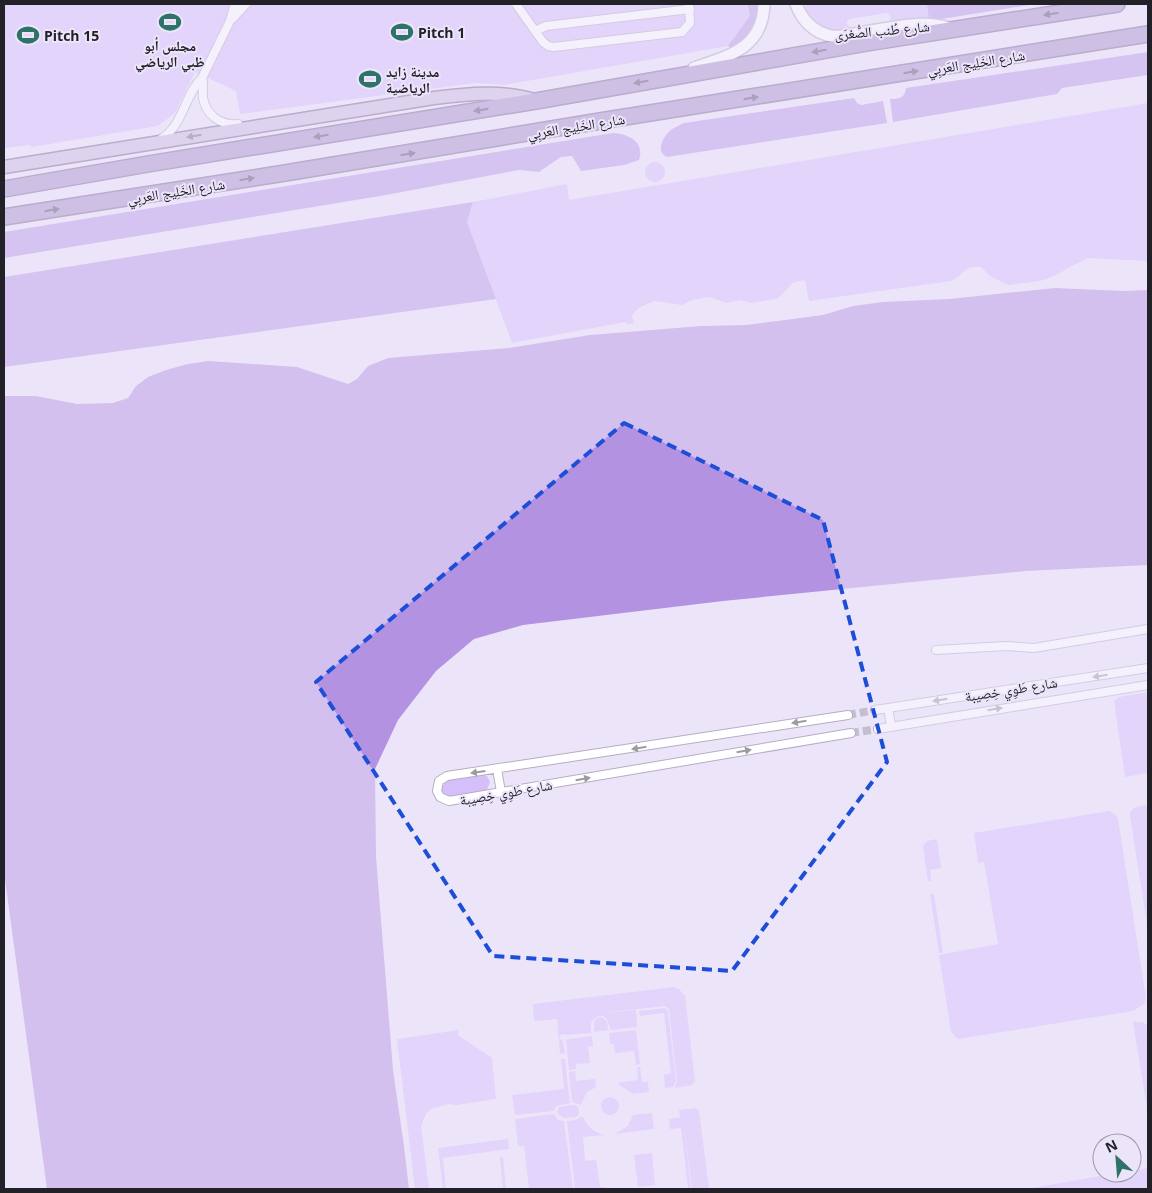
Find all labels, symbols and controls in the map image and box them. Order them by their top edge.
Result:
sports icon: مجلس أبو ظبي الرياضي [157,9,183,35]
one-way arrow [1043,10,1059,18]
street label: شارع طُنب الصُّغرَى [833,16,931,45]
sports icon: Pitch 1 [389,19,415,45]
sports icon: Pitch 15 [15,22,41,48]
place label: Pitch 1 [418,23,465,42]
place label: Pitch 15 [44,26,99,45]
place label: مجلس أبو ظبي الرياضي [135,36,205,73]
street label: شارع الخَلِيج العَربِي [926,45,1027,82]
one-way arrow [810,48,826,56]
place label: مدينة زايد الرياضية [386,62,439,97]
sports icon: مدينة زايد الرياضية [357,66,383,92]
one-way arrow [904,68,920,76]
one-way arrow [633,78,649,86]
one-way arrow [743,93,759,101]
one-way arrow [473,106,489,114]
street label: شارع الخَلِيج العَربِي [526,109,627,146]
one-way arrow [312,132,328,140]
one-way arrow [186,133,202,141]
one-way arrow [400,149,416,157]
street label: شارع الخَلِيج العَربِي [126,174,227,211]
one-way arrow [239,175,255,183]
one-way arrow [44,205,60,213]
street label: شارع طَوِي خِصِيبة [963,672,1059,708]
one-way arrow [1092,672,1108,680]
one-way arrow [931,697,947,705]
one-way arrow [988,705,1004,713]
one-way arrow [791,719,807,727]
one-way arrow [631,744,647,752]
one-way arrow [736,747,752,755]
one-way arrow [470,768,486,776]
one-way arrow [576,774,592,782]
street label: شارع طَوِي خِصِيبة [458,775,554,812]
north arrow [1092,1133,1142,1183]
text: N [1102,1135,1120,1157]

